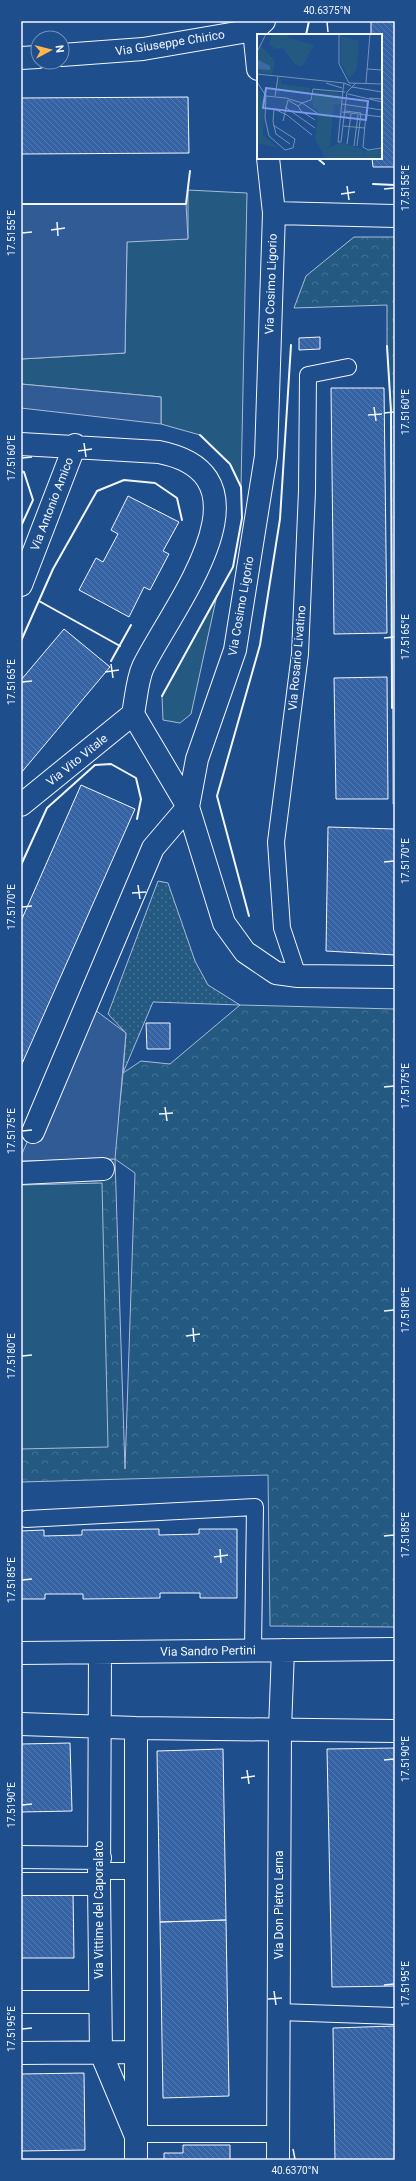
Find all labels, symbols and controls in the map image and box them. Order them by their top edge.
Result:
text: 40.6375°N [303,5,351,16]
street label: Via Giuseppe Chirico [114,27,226,59]
north arrow [30,30,70,70]
inset map [257,34,382,159]
text: N [53,44,66,54]
text: 17.5155°E [400,165,411,211]
text: 17.5155°E [6,210,17,256]
street label: Via Cosimo Ligorio [262,233,280,335]
text: 17.5160°E [400,389,411,435]
text: 17.5160°E [6,435,17,481]
street label: Via Antonio Amico [28,455,76,553]
street label: Via Cosimo Ligorio [225,555,257,657]
street label: Via Rosario Livatino [285,605,309,711]
text: 17.5165°E [400,614,411,660]
text: 17.5165°E [6,659,17,705]
street label: Via Vito Vitale [44,731,110,789]
text: 17.5170°E [400,838,411,884]
text: 17.5170°E [6,884,17,930]
text: 17.5175°E [400,1063,411,1109]
text: 17.5175°E [6,1108,17,1154]
text: 17.5180°E [400,1287,411,1333]
text: 17.5180°E [6,1333,17,1379]
text: 17.5185°E [400,1512,411,1558]
text: 17.5185°E [6,1557,17,1603]
street label: Via Sandro Pertini [160,1643,256,1659]
text: 17.5190°E [400,1736,411,1782]
text: 17.5190°E [6,1782,17,1828]
street label: Via Vittime del Caporalato [92,1841,106,1979]
street label: Via Don Pietro Lerna [272,1851,286,1959]
text: 17.5195°E [400,1961,411,2007]
text: 17.5195°E [6,2006,17,2052]
text: 40.6370°N [271,2165,319,2176]

